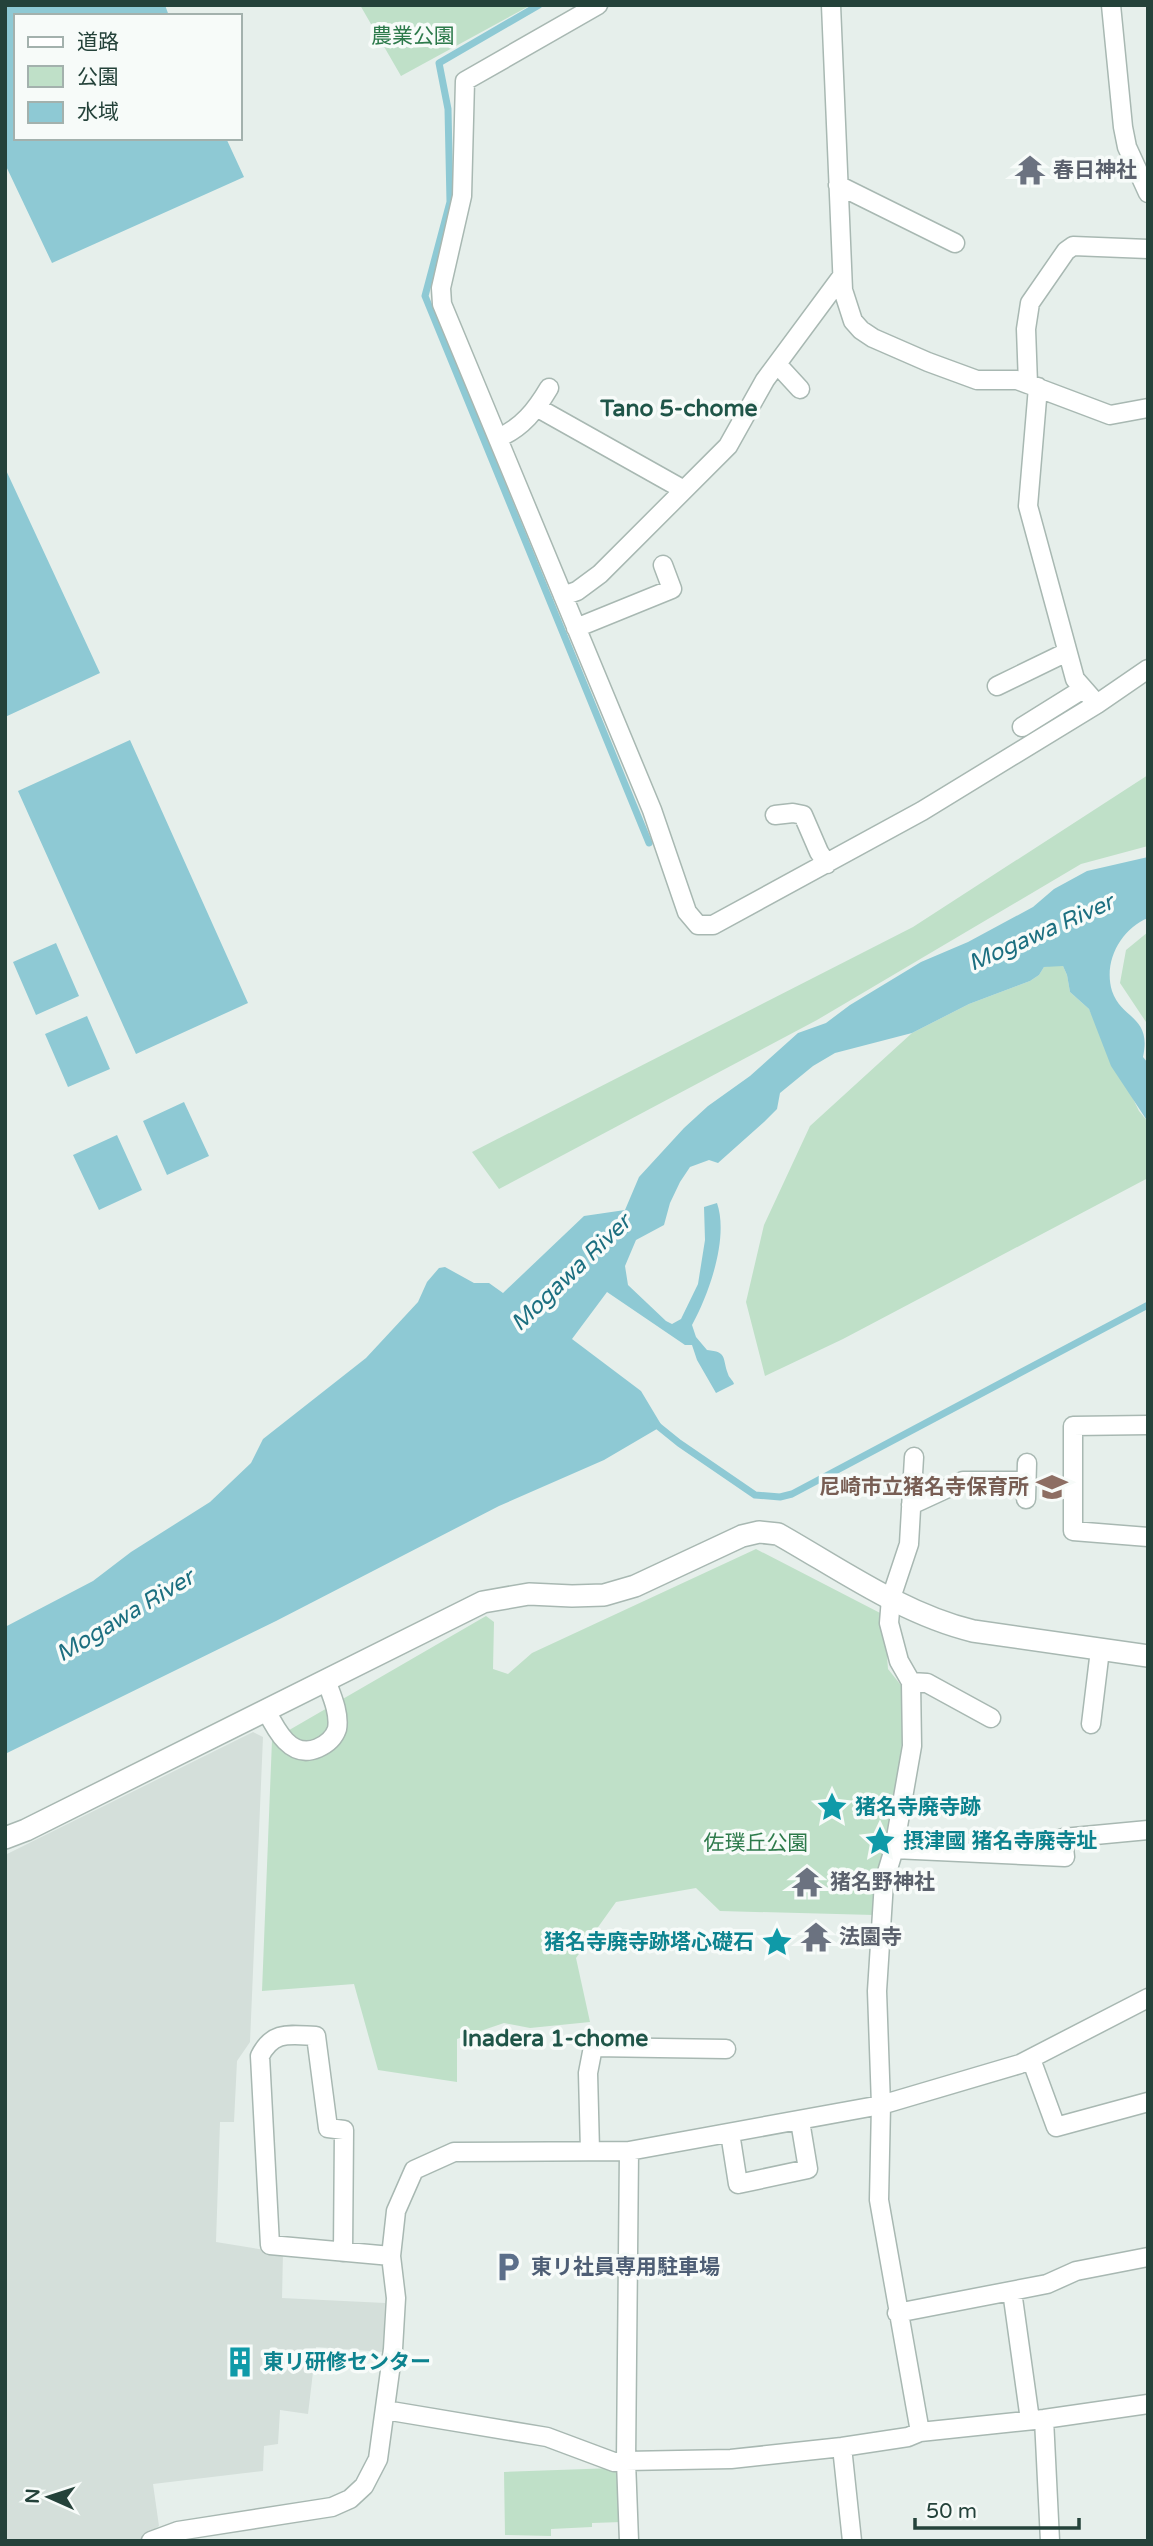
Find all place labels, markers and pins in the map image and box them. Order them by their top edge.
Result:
temple icon: 春日神社 [1013,153,1047,187]
place label: 春日神社 [1053,158,1137,183]
school or university icon: 尼崎市立猪名寺保育所 [1035,1470,1069,1504]
place label: 尼崎市立猪名寺保育所 [819,1475,1029,1500]
place icon: 猪名寺廃寺跡 [815,1790,849,1824]
place label: 猪名寺廃寺跡 [855,1795,981,1820]
place icon: 摂津國 猪名寺廃寺址 [863,1824,897,1858]
place label: 摂津國 猪名寺廃寺址 [903,1829,1097,1854]
temple icon: 猪名野神社 [790,1865,824,1899]
place label: 猪名野神社 [830,1870,935,1895]
temple icon: 法園寺 [799,1920,833,1954]
place icon: 猪名寺廃寺跡塔心礎石 [760,1925,794,1959]
place label: 法園寺 [839,1925,902,1950]
place label: 猪名寺廃寺跡塔心礎石 [544,1930,754,1955]
parking icon: 東リ社員専用駐車場 [491,2250,525,2284]
place label: 東リ社員専用駐車場 [531,2255,720,2280]
building icon: 東リ研修センター [223,2345,257,2379]
place label: 東リ研修センター [263,2350,431,2375]

